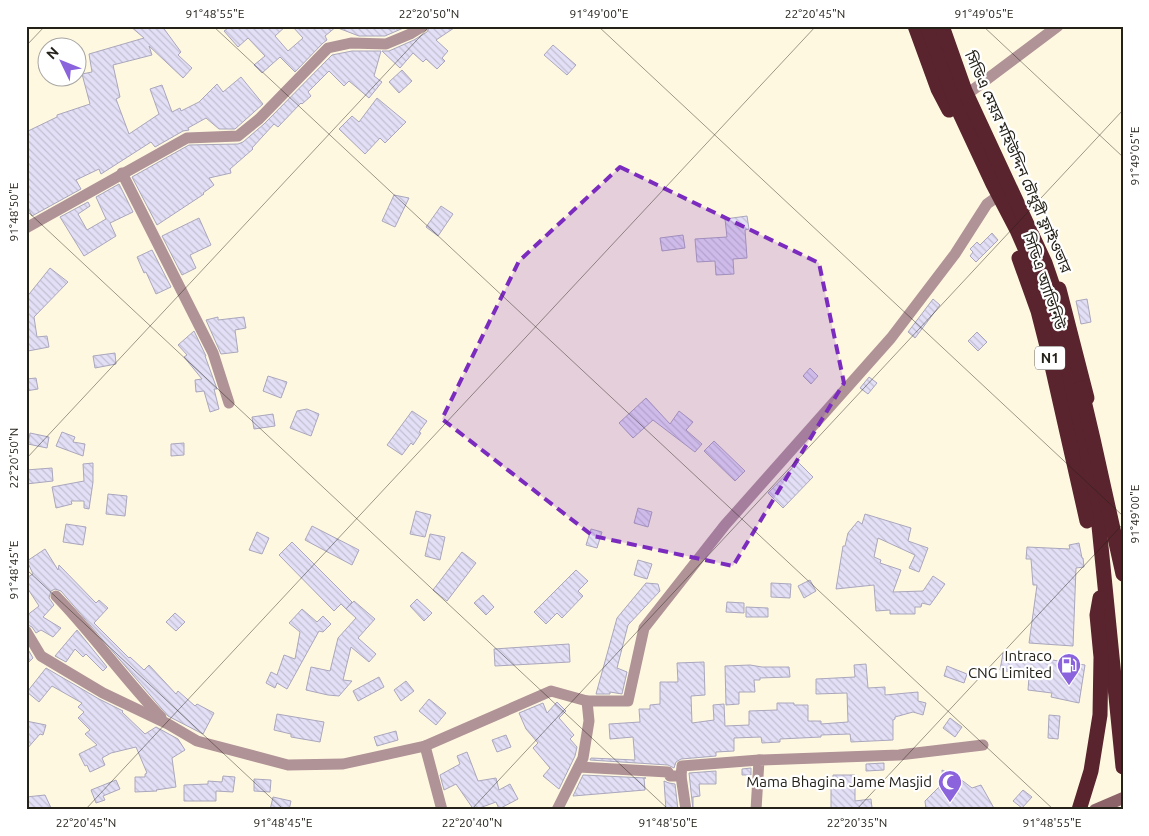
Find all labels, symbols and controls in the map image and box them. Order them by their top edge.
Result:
text: 91°48'55"E [186,7,245,20]
text: 22°20'50"N [399,7,459,20]
text: 91°49'00"E [570,7,629,20]
text: 22°20'45"N [785,7,845,20]
text: 91°49'05"E [955,7,1014,20]
north arrow [38,38,88,88]
text: N [43,44,62,62]
street label: সিডিএ মেয়র মহিউদ্দিন চৌধুরী ফ্লাইওভার [960,47,1076,277]
text: 91°49'05"E [1128,126,1141,185]
text: 91°48'50"E [7,182,20,241]
street label: সিডিএ অ্যাভিনিউ [1019,229,1069,332]
road number: N1 [1035,346,1065,369]
text: 22°20'50"N [7,428,20,488]
text: 91°49'00"E [1128,484,1141,543]
text: 91°48'45"E [7,540,20,599]
place label: Intraco CNG Limited [968,647,1052,681]
fuel station icon: Intraco CNG Limited [1056,652,1082,686]
mosque icon: Mama Bhagina Jame Masjid [937,769,963,803]
place label: Mama Bhagina Jame Masjid [746,773,932,790]
text: 22°20'45"N [56,816,116,829]
text: 91°48'45"E [254,816,313,829]
text: 22°20'40"N [442,816,502,829]
text: 91°48'50"E [639,816,698,829]
text: 22°20'35"N [827,816,887,829]
text: 91°48'55"E [1023,816,1082,829]

